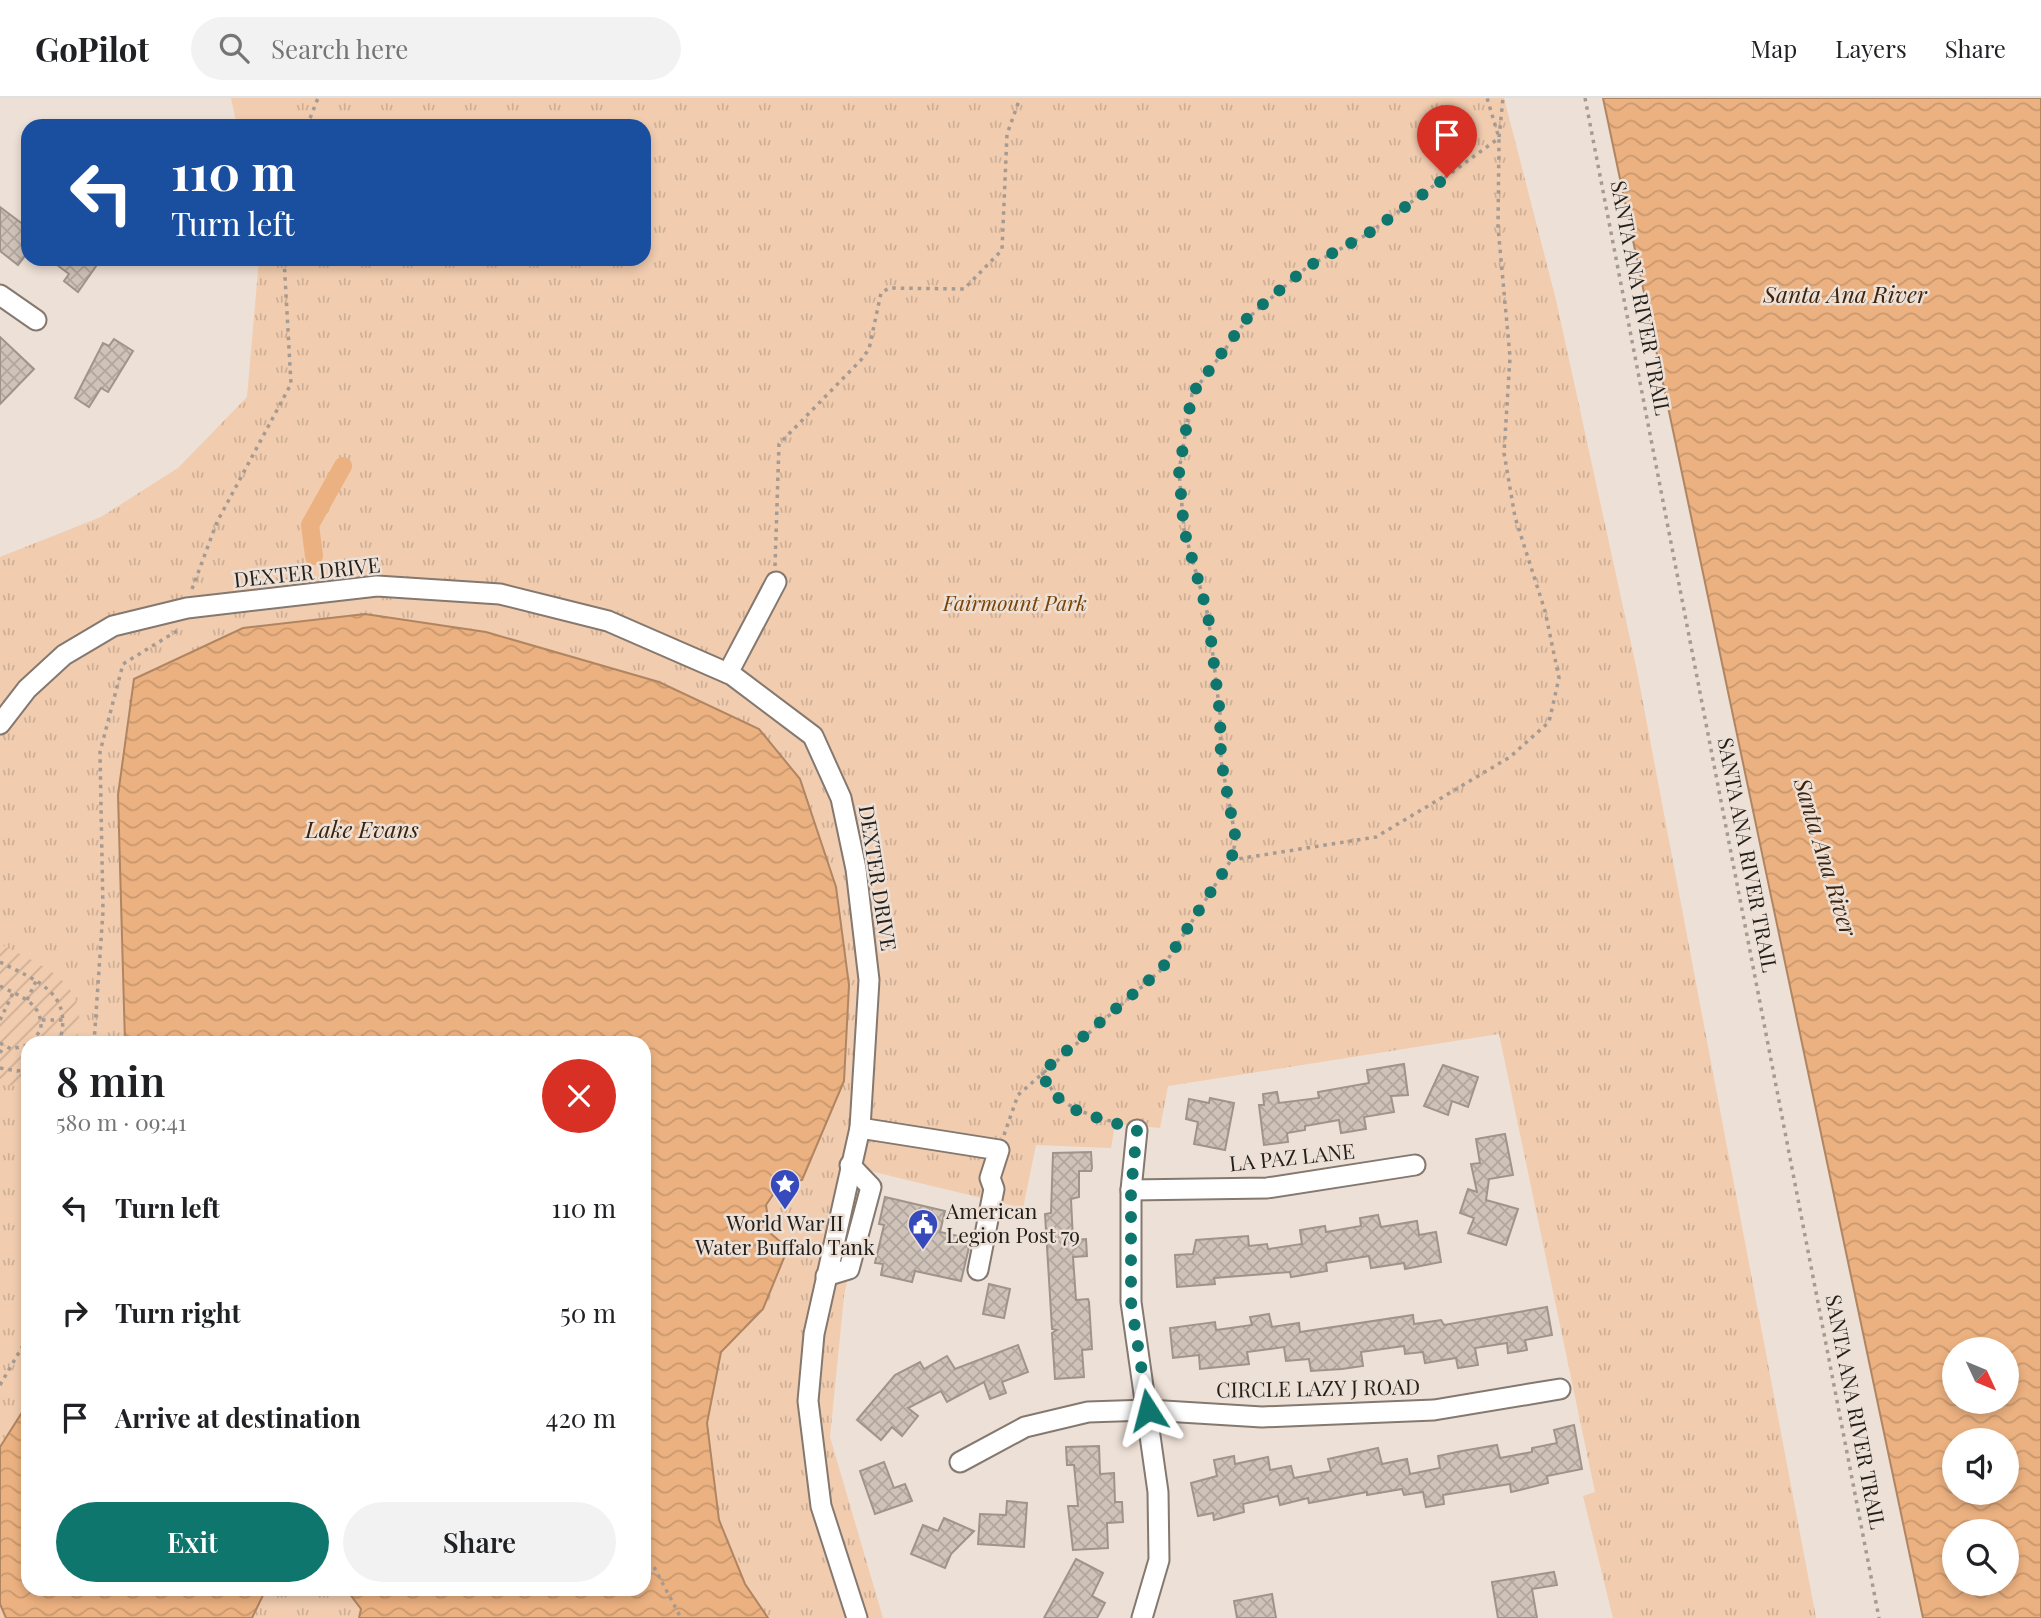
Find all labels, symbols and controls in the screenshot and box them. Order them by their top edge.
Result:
search box [191,17,681,80]
text: GoPilot [35,26,149,70]
icon: search [215,29,253,67]
text: Search here [271,31,408,66]
text: Map [1751,32,1797,64]
text: Layers [1835,32,1907,64]
text: Share [1945,32,2006,64]
pin [1417,105,1477,177]
icon: arrive [1428,116,1466,154]
text: 110 m [171,138,296,203]
icon: left [56,147,147,238]
street label: SANTA ANA RIVER TRAIL [1605,178,1678,417]
text: Turn left [171,201,295,244]
water label: Santa Ana River [1762,278,1928,309]
street label: DEXTER DRIVE [232,549,381,593]
park label: Fairmount Park [942,588,1087,616]
street label: SANTA ANA RIVER TRAIL [1712,735,1785,974]
water label: Santa Ana River [1787,773,1866,940]
street label: DEXTER DRIVE [854,803,904,953]
water label: Lake Evans [304,813,419,844]
text: 8 min [56,1052,165,1108]
button: close [542,1059,616,1133]
text: 580 m · 09:41 [56,1106,186,1137]
street label: LA PAZ LANE [1228,1136,1356,1177]
place icon: World War II Water Buffalo Tank [768,1167,802,1211]
icon: left [56,1189,94,1227]
text: Turn left [115,1190,220,1225]
text: 110 m [552,1190,616,1225]
place label: American Legion Post 79 [945,1196,1080,1248]
public building icon: American Legion Post 79 [906,1207,940,1251]
place label: World War II Water Buffalo Tank [694,1208,875,1260]
street label: SANTA ANA RIVER TRAIL [1820,1292,1893,1531]
icon: right [56,1294,94,1332]
text: Turn right [115,1295,241,1330]
text: 50 m [560,1295,616,1330]
north arrow [1942,1337,2020,1414]
map controls [1942,1337,2019,1596]
street label: CIRCLE LAZY J ROAD [1216,1371,1420,1403]
position arrow [1111,1373,1185,1447]
icon: arrive [56,1399,94,1437]
text: Arrive at destination [115,1400,361,1435]
text: 420 m [546,1400,616,1435]
button: sound [1942,1428,2019,1505]
button: Exit [56,1502,329,1582]
button: Share [343,1502,616,1582]
button: search [1942,1519,2019,1596]

